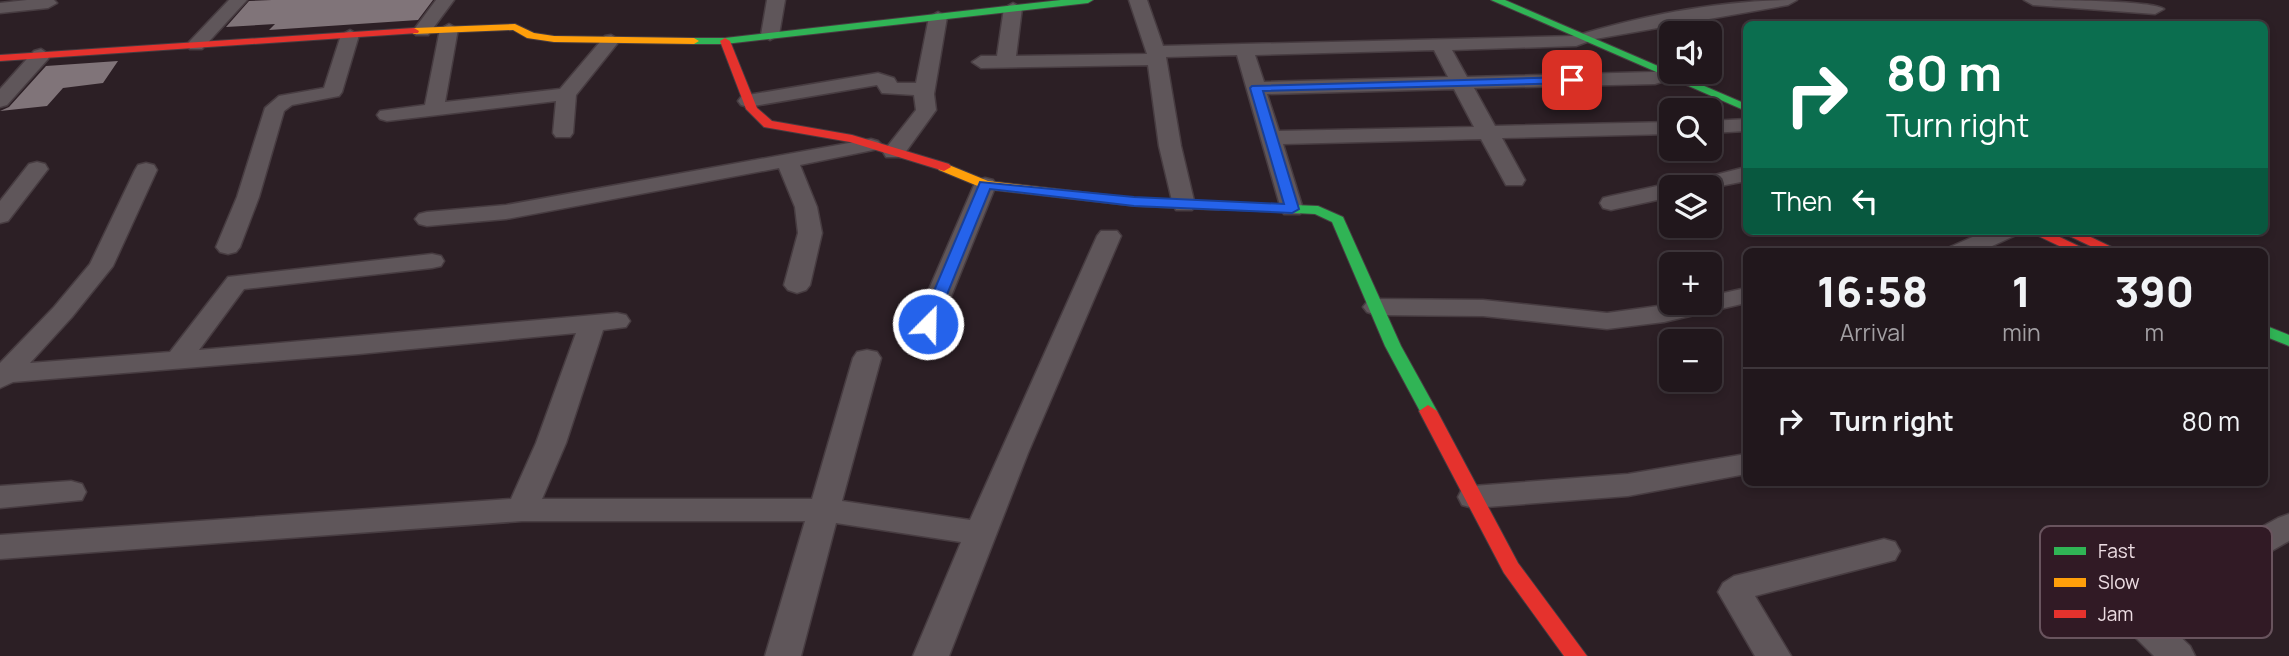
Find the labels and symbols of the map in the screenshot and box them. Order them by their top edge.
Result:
pin [1542,50,1602,110]
position arrow [891,287,965,361]
legend [2040,526,2272,638]
text: Fast [2098,538,2135,564]
text: Slow [2098,569,2140,595]
text: Jam [2098,601,2133,627]

